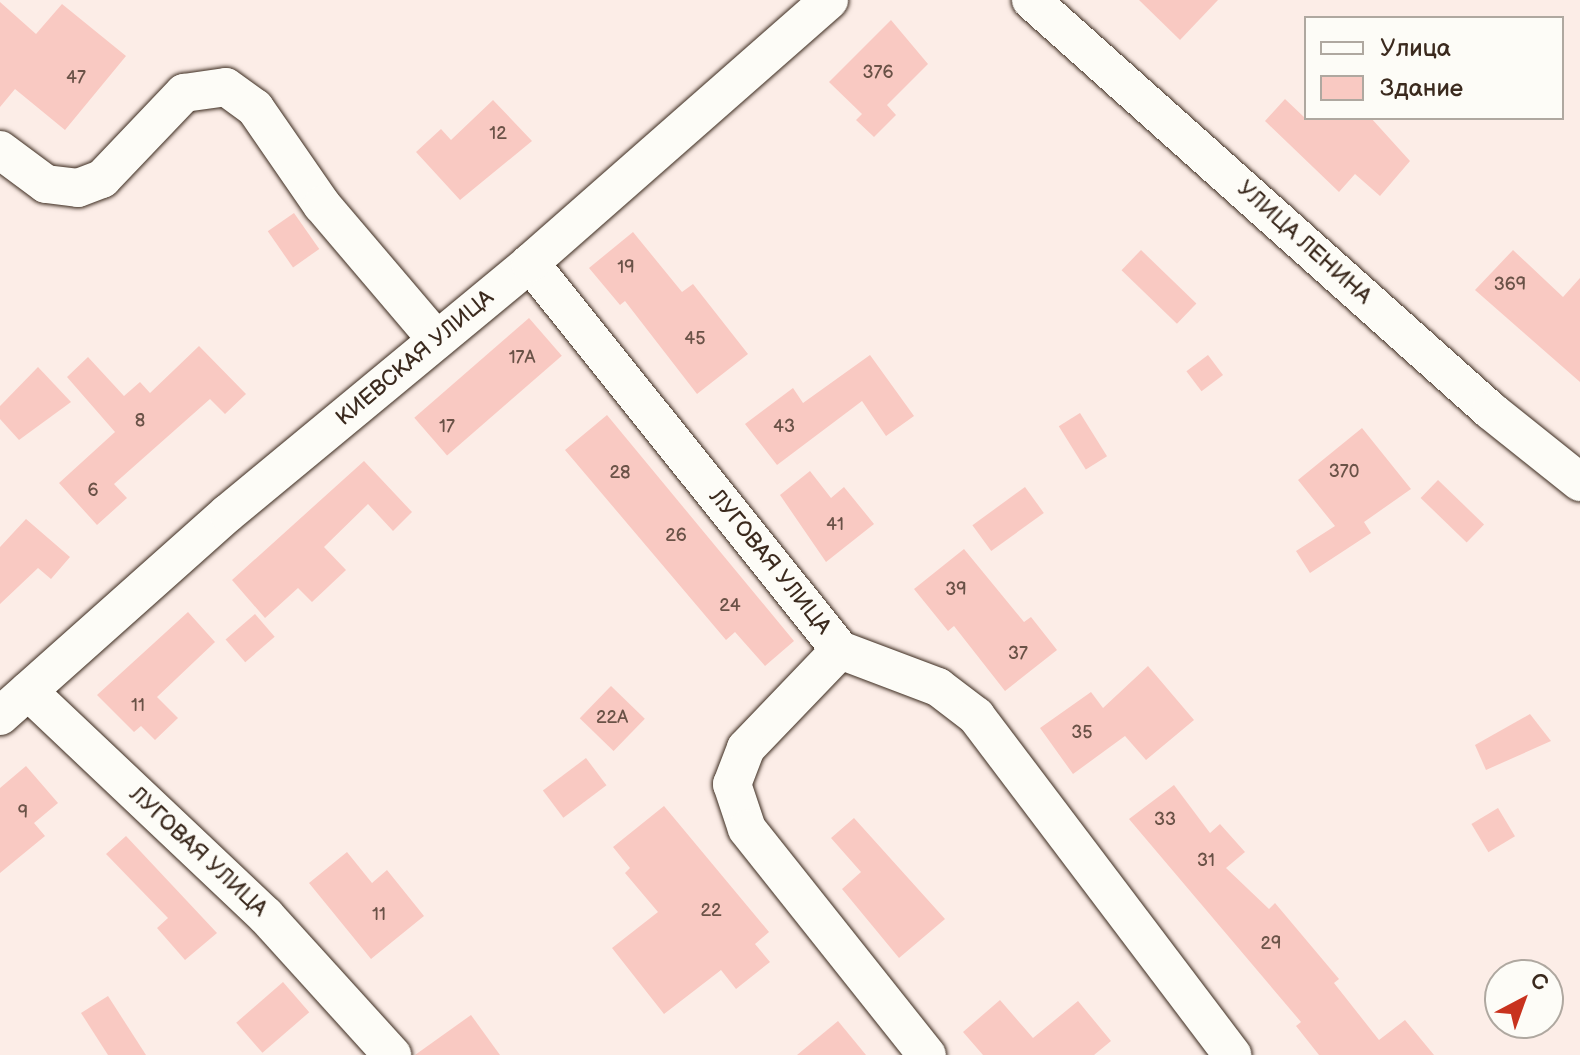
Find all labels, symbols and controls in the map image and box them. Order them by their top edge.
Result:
legend [1304,16,1564,120]
text: Улица [1380,34,1451,63]
house number: 376 [863,62,893,84]
house number: 47 [66,67,86,89]
text: Здание [1380,74,1463,103]
house number: 12 [489,123,507,145]
street label: УЛИЦА ЛЕНИНА [1232,176,1376,310]
house number: 19 [617,257,635,279]
house number: 369 [1494,274,1526,296]
street label: КИЕВСКАЯ УЛИЦА [331,284,499,432]
house number: 45 [684,328,706,350]
house number: 17А [509,347,535,369]
house number: 8 [135,410,145,432]
house number: 17 [439,416,455,438]
house number: 43 [773,416,795,438]
house number: 370 [1329,461,1359,483]
house number: 28 [609,462,631,484]
house number: 6 [88,480,98,502]
street label: ЛУГОВАЯ УЛИЦА [704,484,836,640]
house number: 41 [826,514,844,536]
house number: 26 [665,525,687,547]
house number: 39 [945,579,967,601]
house number: 24 [719,595,741,617]
house number: 37 [1008,643,1028,665]
house number: 11 [131,695,145,717]
house number: 22А [596,707,628,729]
house number: 35 [1071,722,1093,744]
street label: ЛУГОВАЯ УЛИЦА [124,781,272,923]
house number: 9 [18,802,28,824]
house number: 33 [1154,809,1176,831]
house number: 31 [1197,850,1215,872]
house number: 22 [700,900,722,922]
house number: 11 [372,904,386,926]
house number: 29 [1260,933,1282,955]
north arrow [1484,959,1564,1039]
text: С [1524,967,1553,997]

